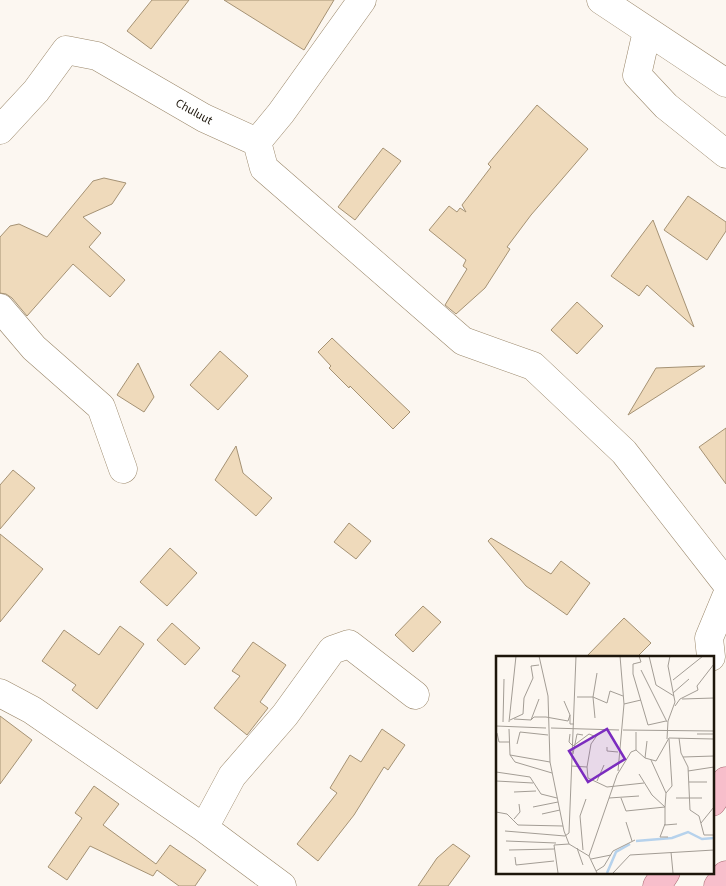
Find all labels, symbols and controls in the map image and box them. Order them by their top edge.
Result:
street label: Chuluut [172,95,216,129]
inset map [496,656,714,874]

